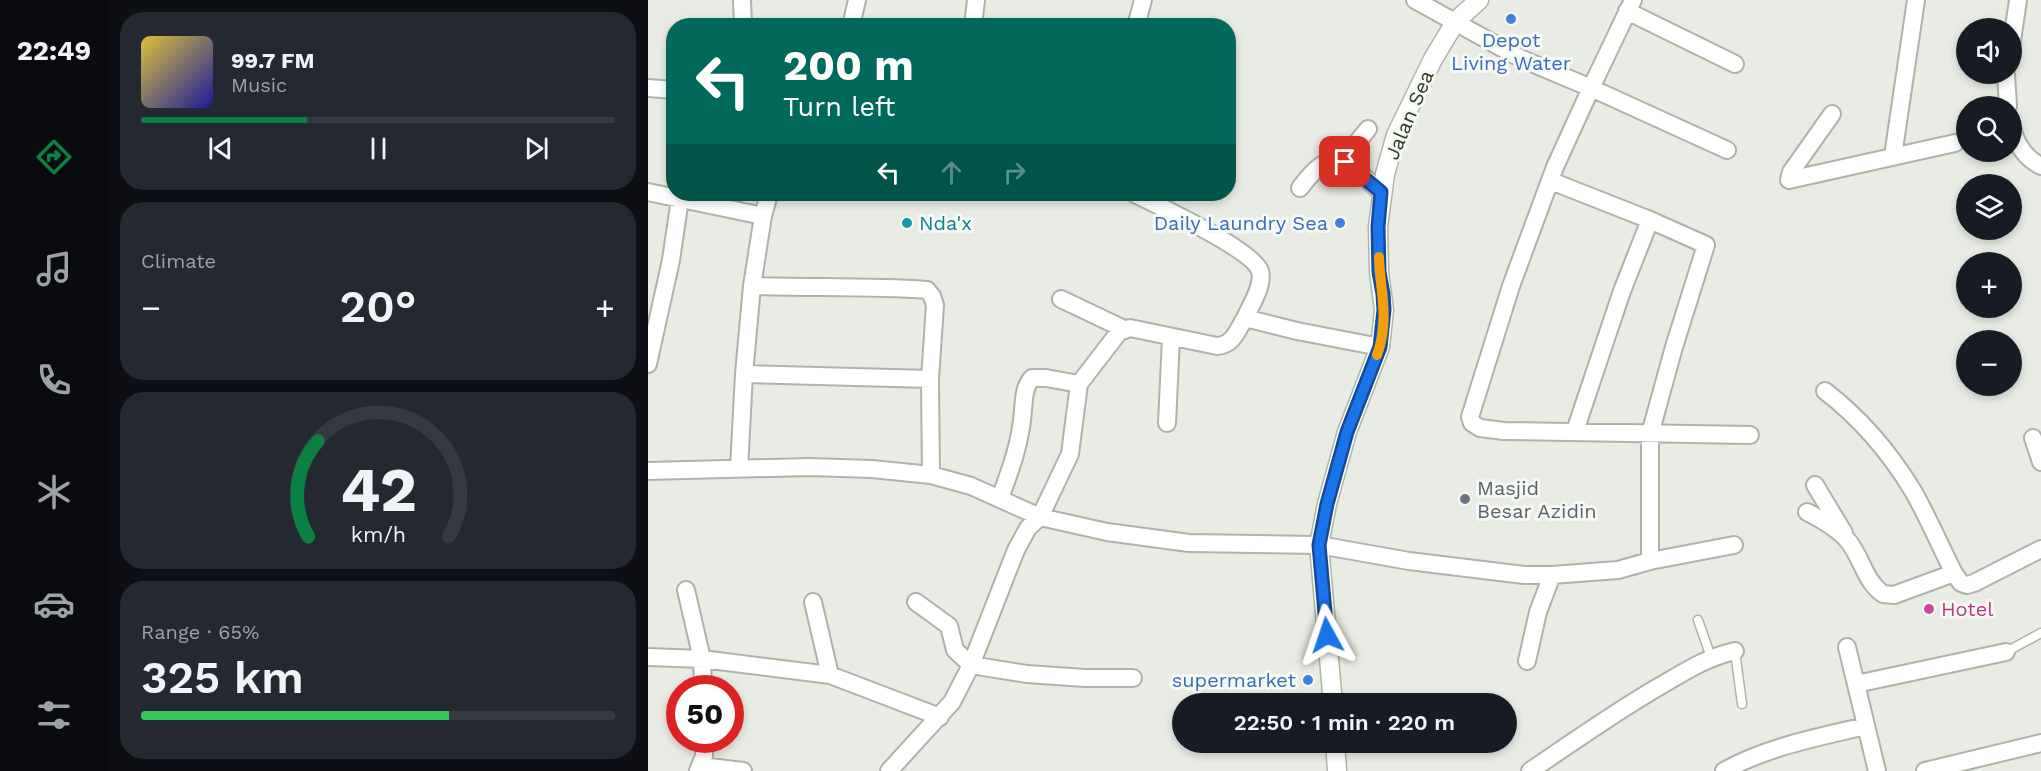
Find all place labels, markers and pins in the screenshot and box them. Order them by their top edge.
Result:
marker: Depot Living Water [1504,12,1518,26]
place label: Depot Living Water [1451,28,1571,75]
pin [1319,136,1370,187]
place label: Nda'x [919,211,972,235]
place label: Daily Laundry Sea [1154,211,1328,235]
marker: Nda'x [900,216,914,230]
marker: Daily Laundry Sea [1333,216,1347,230]
place label: Masjid Besar Azidin [1477,476,1597,523]
marker: Masjid Besar Azidin [1458,492,1472,506]
place label: Hotel [1941,597,1993,621]
marker: Hotel [1922,602,1936,616]
place label: supermarket [1172,668,1297,692]
marker: supermarket [1301,673,1315,687]

